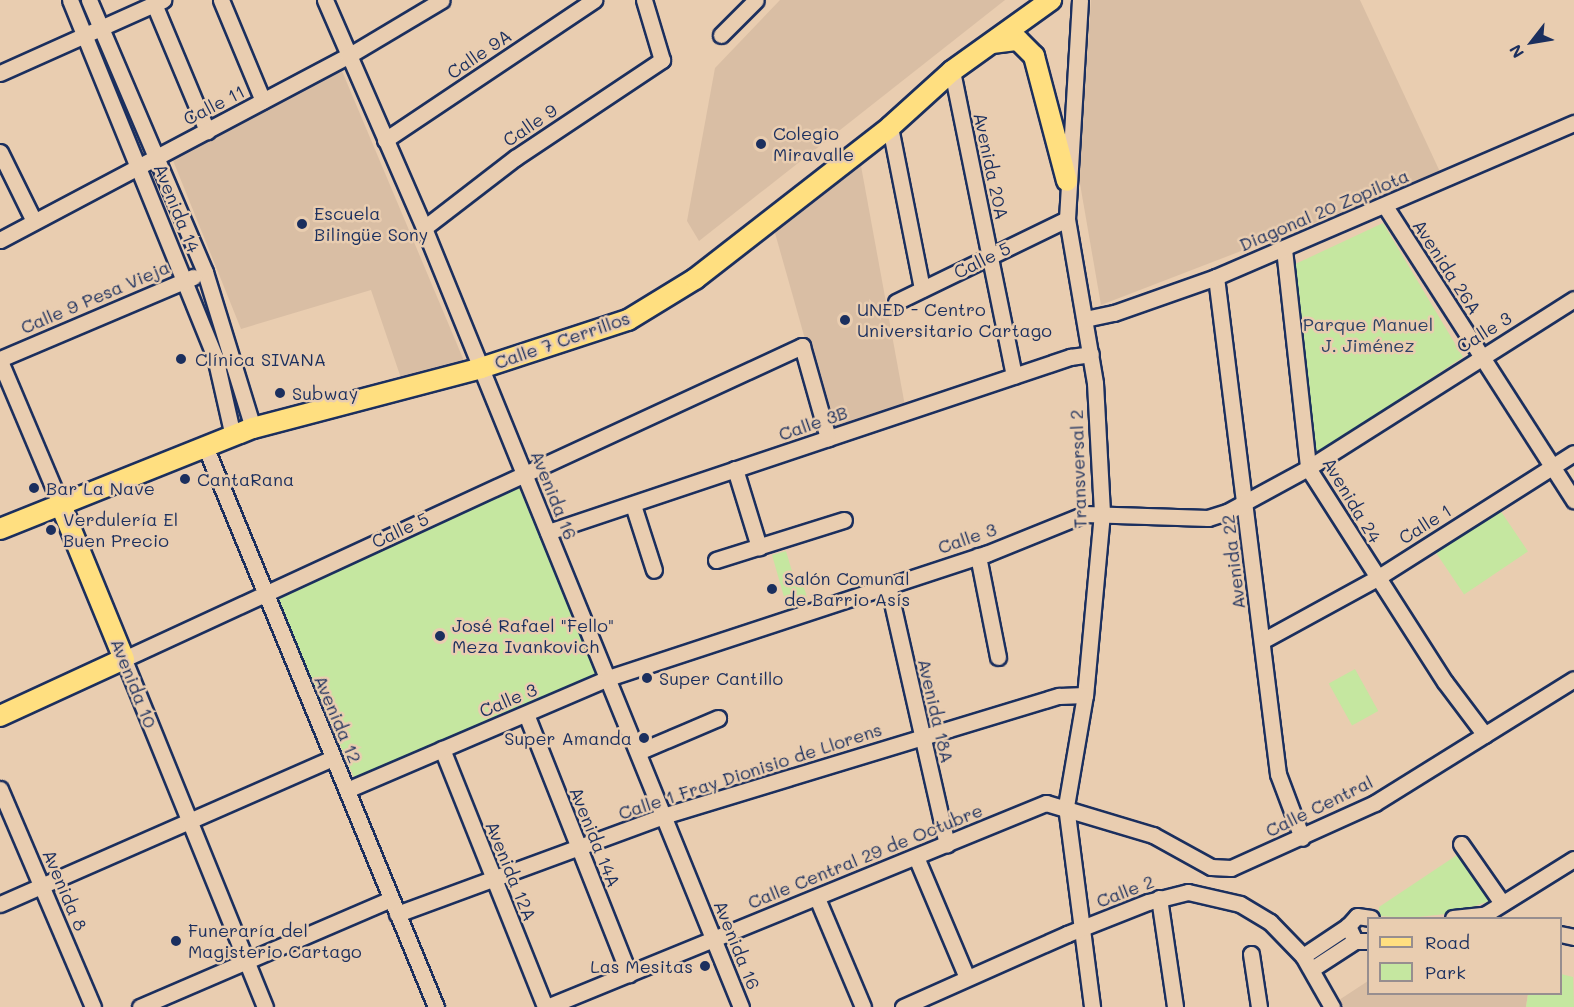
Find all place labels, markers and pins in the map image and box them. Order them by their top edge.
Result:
place label: Colegio Miravalle [773,123,854,166]
marker: Colegio Miravalle [754,137,768,151]
place label: Escuela Bilingüe Sony [314,203,428,246]
marker: Escuela Bilingüe Sony [295,217,309,231]
place label: UNED - Centro Universitario Cartago [857,299,1052,342]
marker: UNED - Centro Universitario Cartago [838,313,852,327]
place label: Clínica SIVANA [195,348,326,370]
marker: Clínica SIVANA [172,350,190,368]
place label: Subway [292,382,358,404]
marker: Subway [273,386,287,400]
place label: CantaRana [197,468,294,490]
marker: CantaRana [178,472,192,486]
place label: Bar La Nave [46,477,155,499]
marker: Bar La Nave [27,481,41,495]
place label: Verdulería El Buen Precio [63,509,178,552]
marker: Verdulería El Buen Precio [44,523,58,537]
place label: Salón Comunal de Barrio Asís [784,568,910,610]
marker: Salón Comunal de Barrio Asís [765,582,779,596]
place label: José Rafael "Fello" Meza Ivankovich [452,615,614,658]
marker: José Rafael "Fello" Meza Ivankovich [433,629,447,643]
place label: Super Cantillo [659,667,783,689]
marker: Super Cantillo [640,671,654,685]
place label: Super Amanda [504,727,632,749]
marker: Super Amanda [637,731,651,745]
place label: Funeraría del Magisterio Cartago [188,920,362,962]
marker: Funeraría del Magisterio Cartago [169,934,183,948]
place label: Las Mesitas [590,955,693,977]
marker: Las Mesitas [698,959,712,973]

